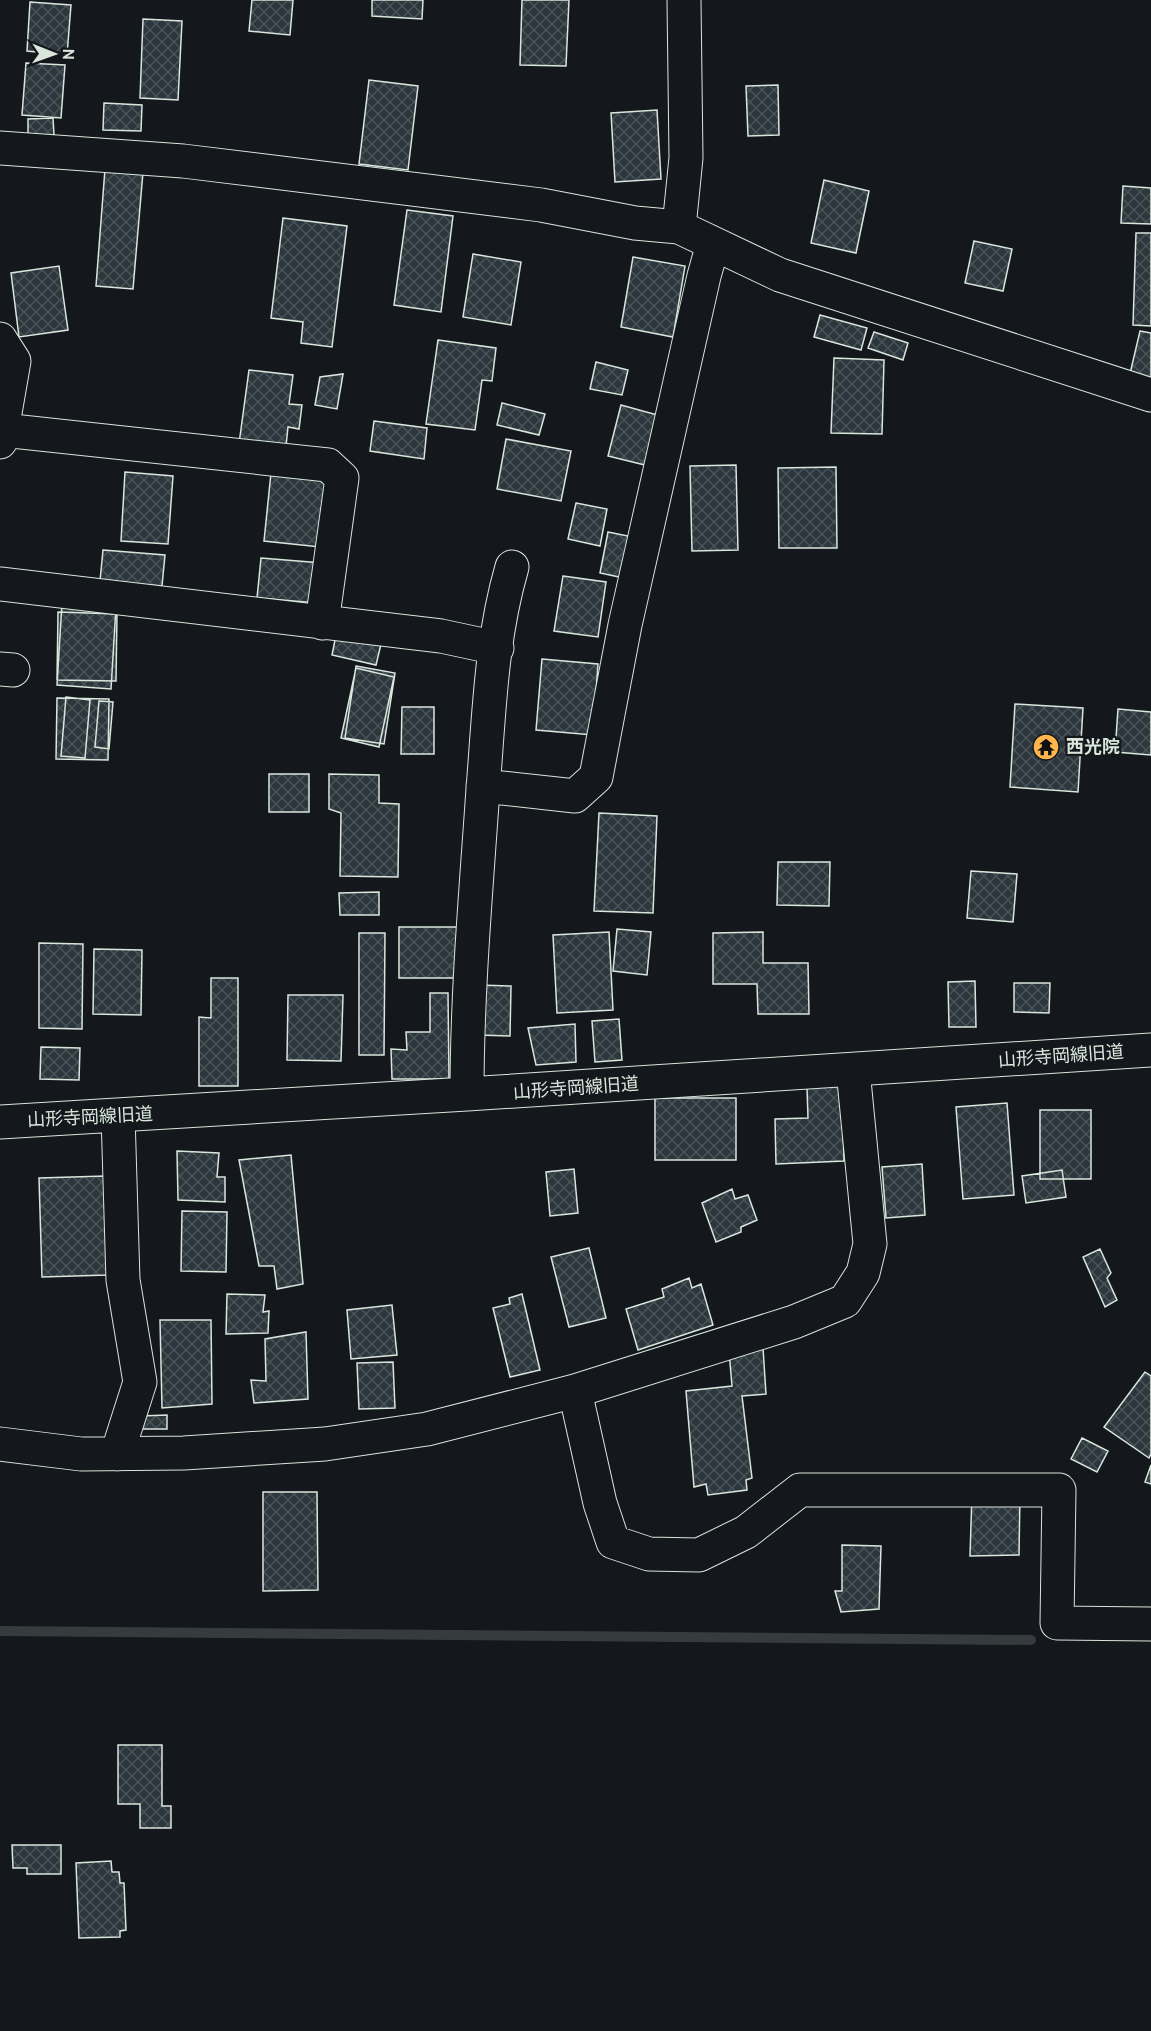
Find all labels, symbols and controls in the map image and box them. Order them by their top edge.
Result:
north arrow [24,24,84,84]
text: N [59,48,78,60]
temple icon: 西光院 [1031,732,1061,762]
place label: 西光院 [1066,736,1120,758]
street label: 山形寺岡線旧道 [997,1041,1125,1071]
street label: 山形寺岡線旧道 [512,1073,640,1103]
street label: 山形寺岡線旧道 [27,1103,153,1131]

